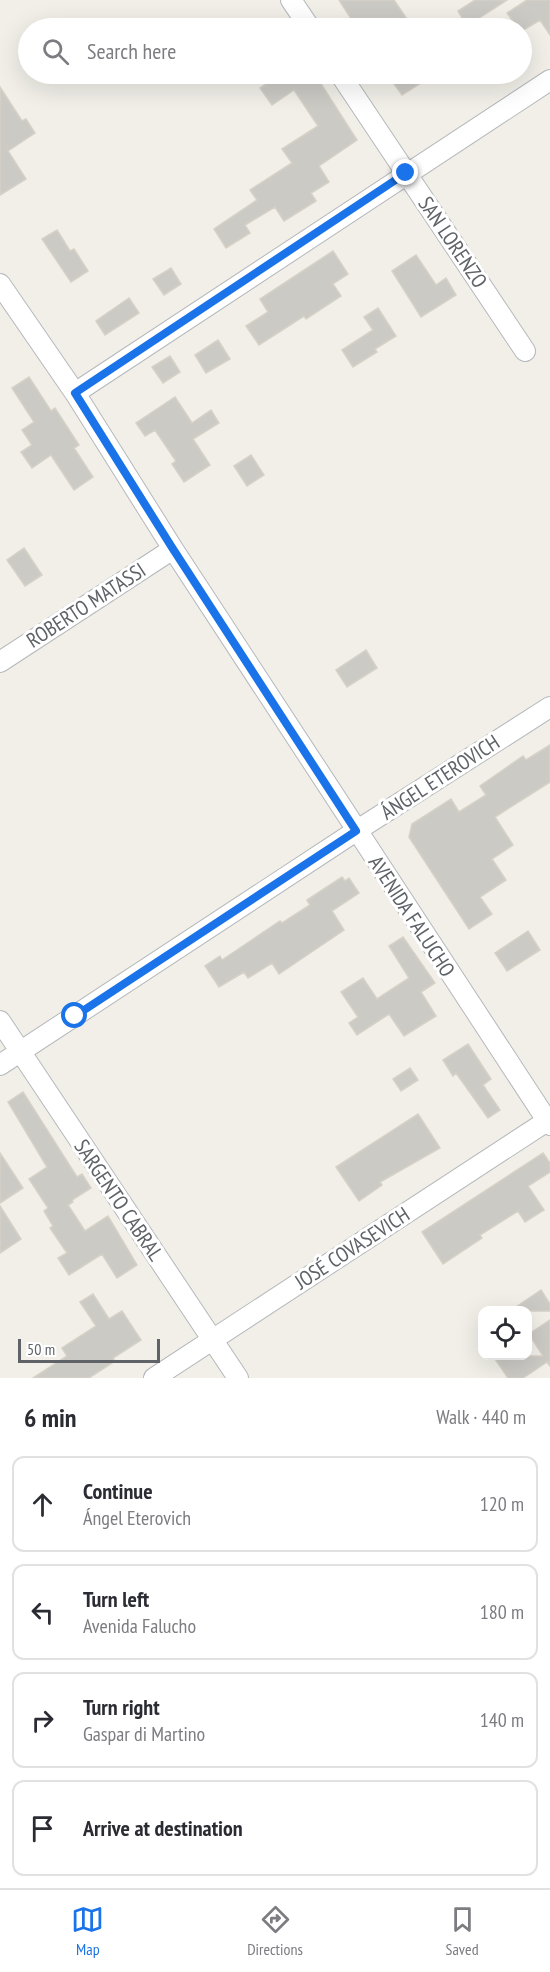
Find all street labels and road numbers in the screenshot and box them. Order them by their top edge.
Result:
street label: SAN LORENZO [413,191,493,293]
street label: ROBERTO MATASSI [21,556,151,654]
street label: ÁNGEL ETEROVICH [375,729,505,825]
street label: AVENIDA FALUCHO [363,850,461,982]
street label: SARGENTO CABRAL [68,1134,170,1266]
street label: JOSÉ COVASEVICH [289,1201,415,1296]

